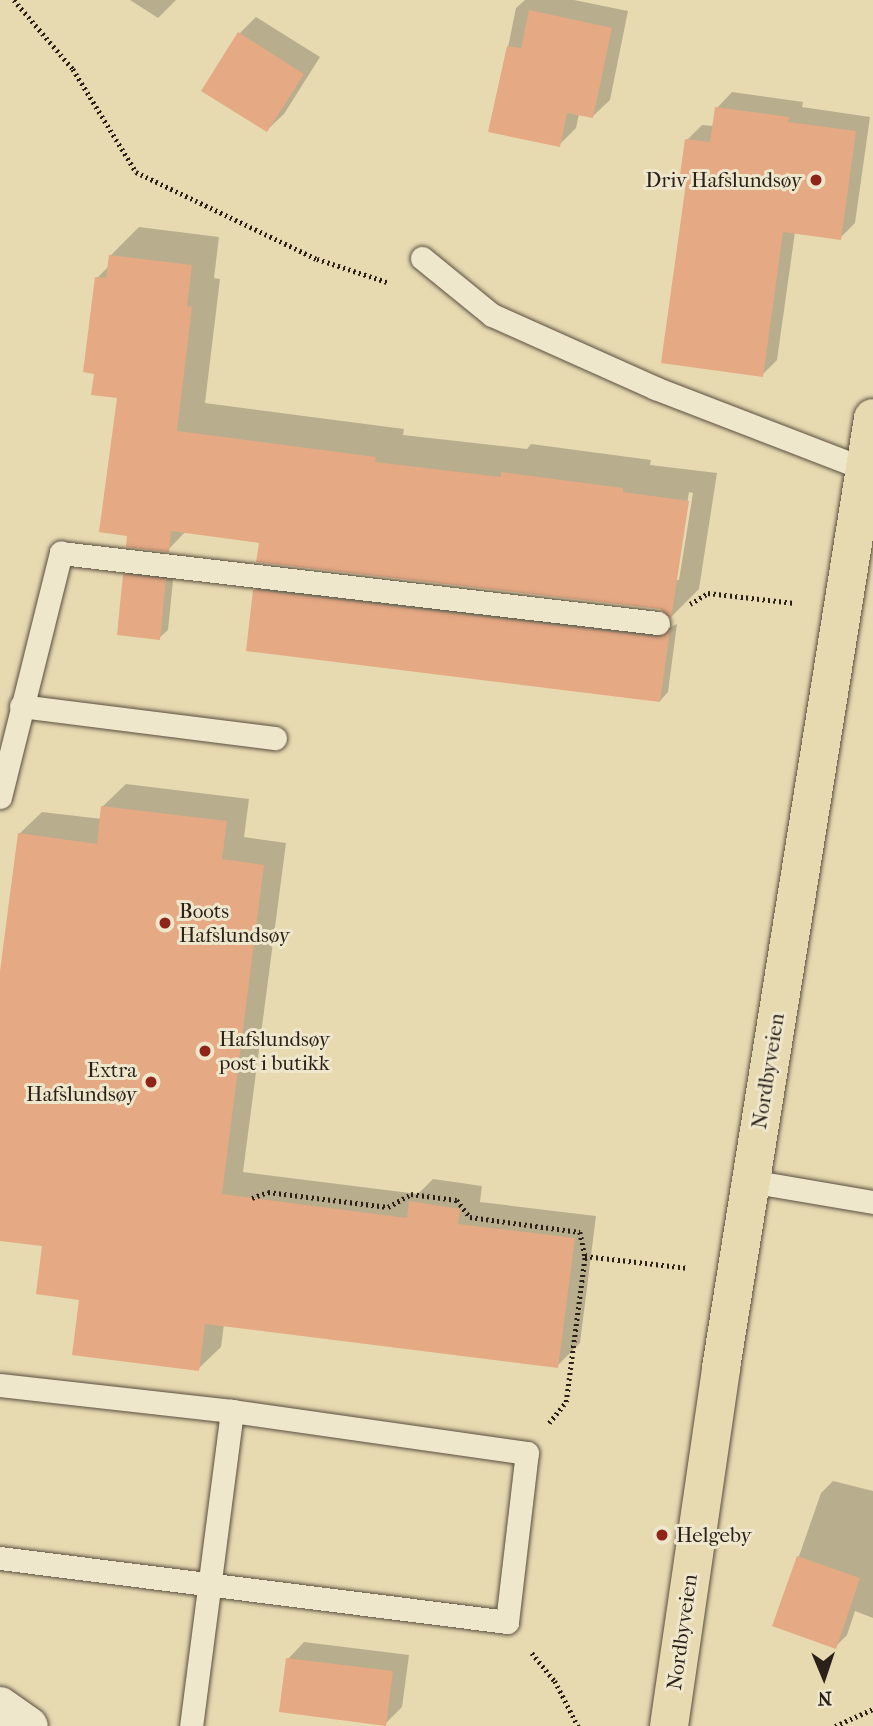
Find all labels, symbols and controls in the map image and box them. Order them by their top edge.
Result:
place label: Driv Hafslundsøy [645,167,802,193]
marker: Driv Hafslundsøy [808,172,824,188]
place label: Boots Hafslundsøy [179,898,290,948]
marker: Boots Hafslundsøy [157,915,173,931]
street label: Nordbyveien [746,1011,790,1131]
place label: Hafslundsøy post i butikk [219,1026,330,1076]
marker: Hafslundsøy post i butikk [197,1043,213,1059]
place label: Extra Hafslundsøy [26,1057,137,1107]
marker: Extra Hafslundsøy [143,1074,159,1090]
place label: Helgeby [676,1522,752,1548]
marker: Helgeby [654,1527,670,1543]
street label: Nordbyveien [661,1572,703,1692]
north arrow [789,1642,859,1712]
text: N [817,1687,832,1709]

